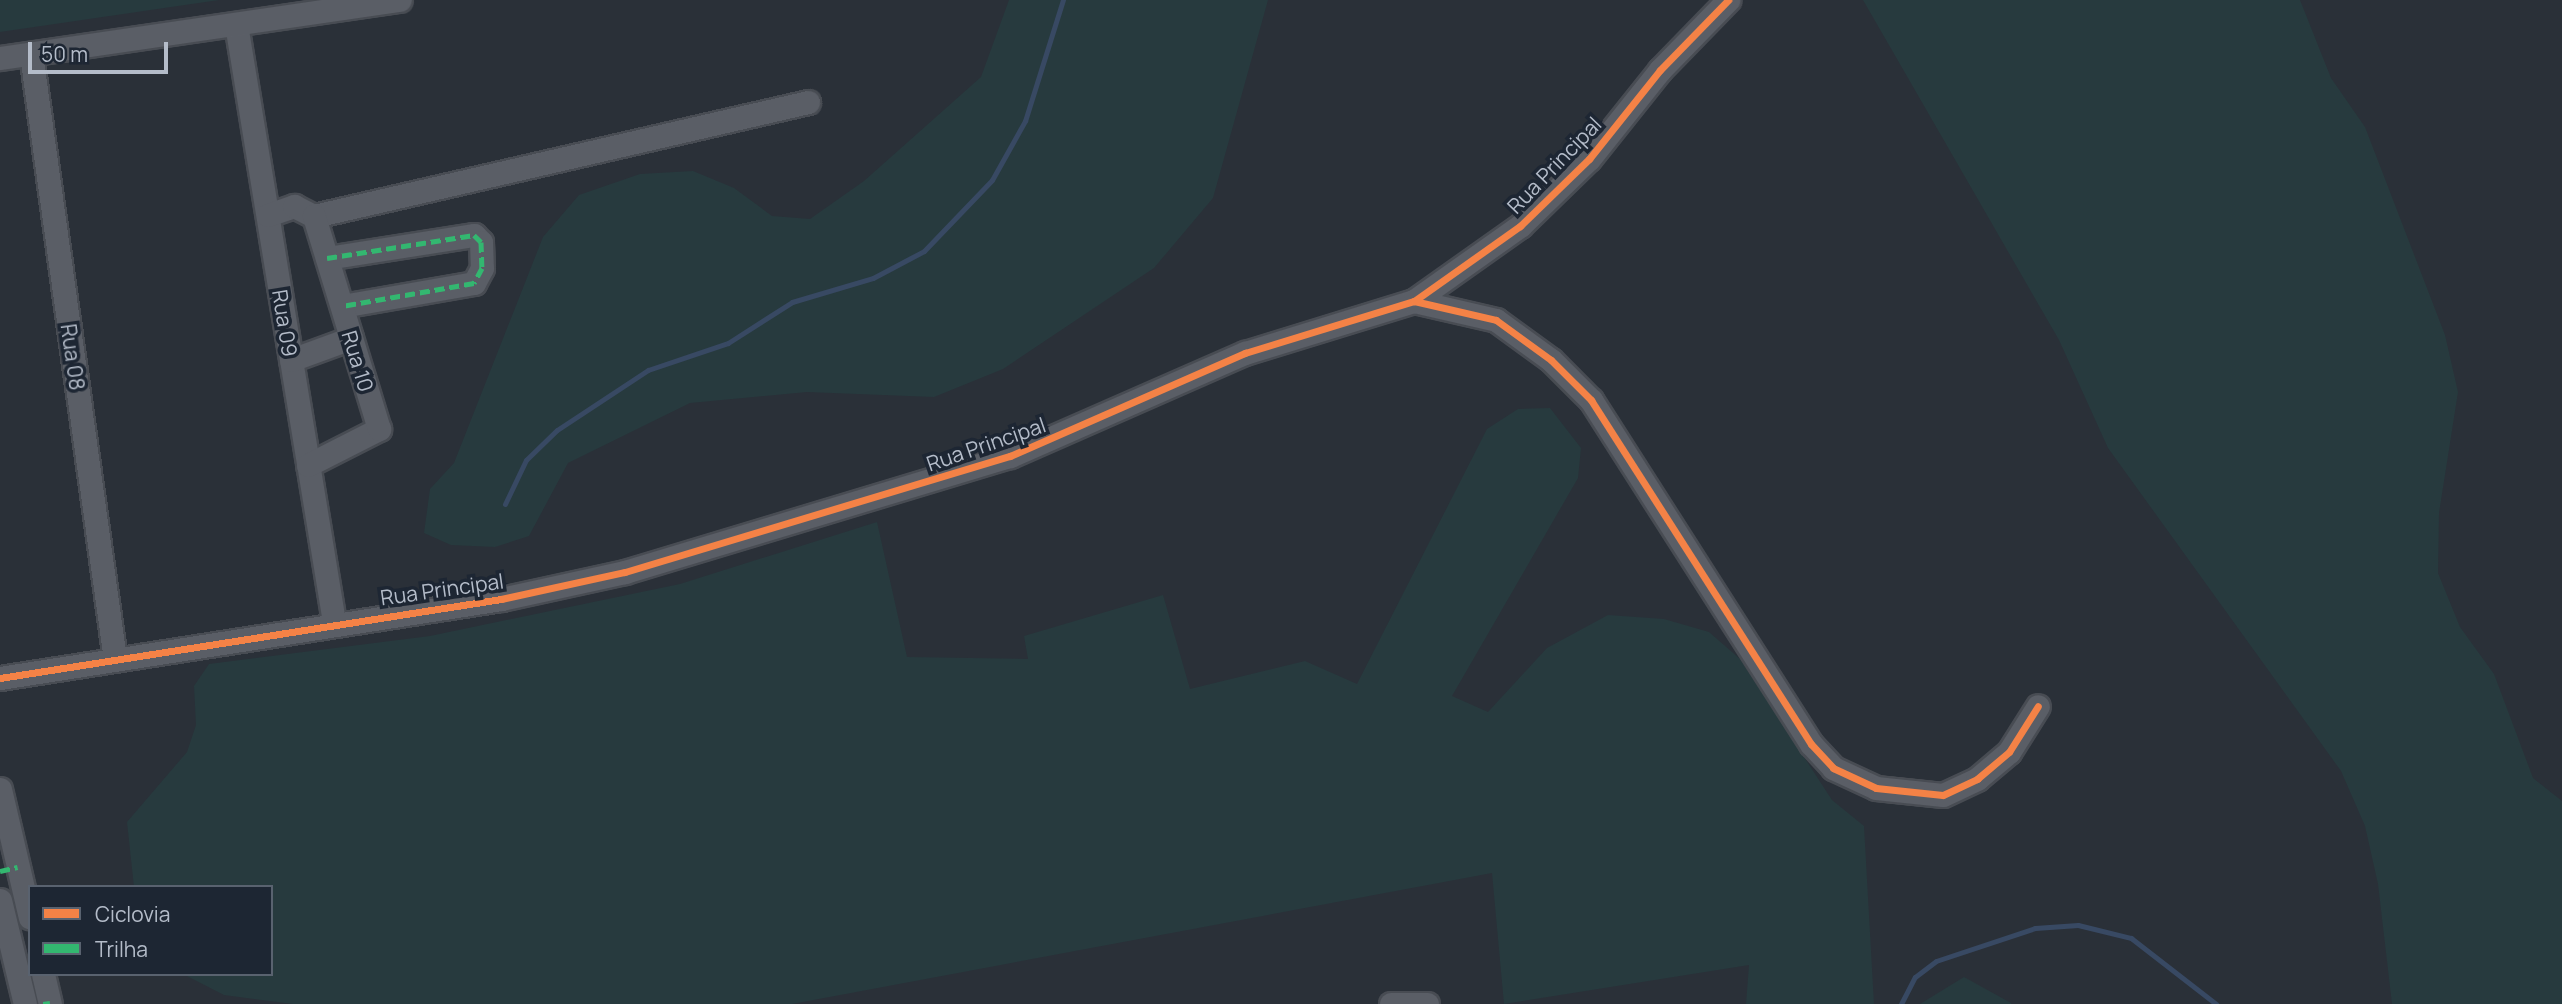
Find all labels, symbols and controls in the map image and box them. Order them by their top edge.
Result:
scale bar [32,28,172,72]
text: 50 m [41,40,88,68]
street label: Rua Principal [1502,112,1606,218]
street label: Rua 09 [267,288,303,358]
street label: Rua 08 [56,322,90,392]
street label: Rua 10 [337,327,379,395]
street label: Rua Principal [923,412,1049,476]
street label: Rua Principal [379,568,505,610]
legend [28,885,273,976]
text: Ciclovia [95,900,170,928]
text: Trilha [95,935,148,963]

